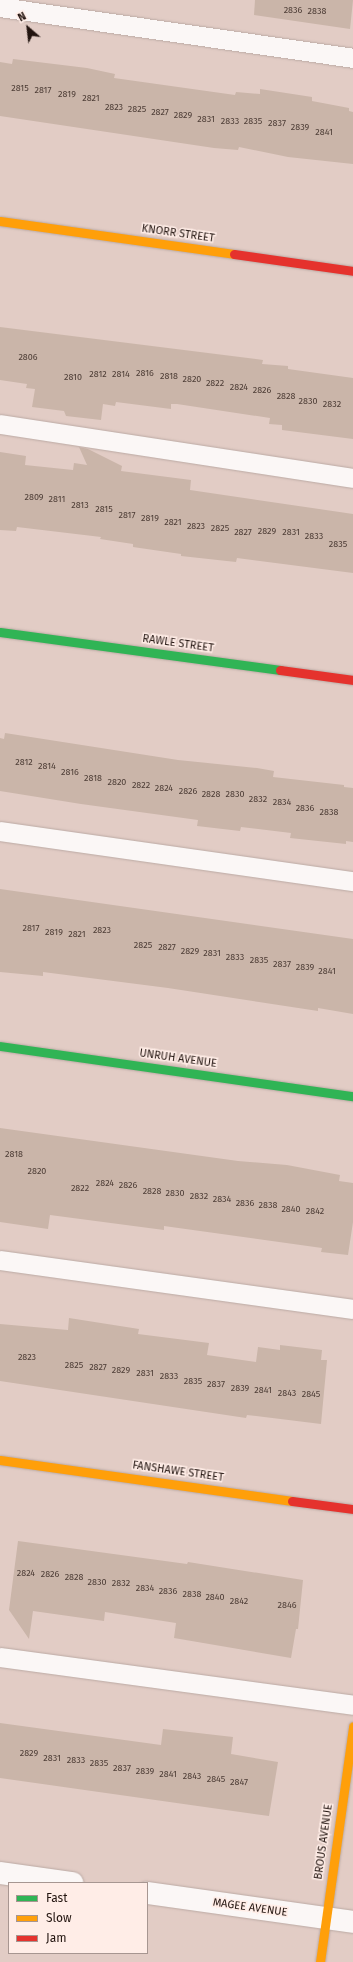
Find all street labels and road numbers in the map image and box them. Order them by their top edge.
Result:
street label: KNORR STREET [141,222,215,246]
street label: RAWLE STREET [141,632,215,656]
street label: UNRUH AVENUE [139,1047,217,1071]
street label: FANSHAWE STREET [132,1459,224,1485]
street label: BROUS AVENUE [312,1804,336,1880]
street label: MAGEE AVENUE [212,1896,288,1920]

